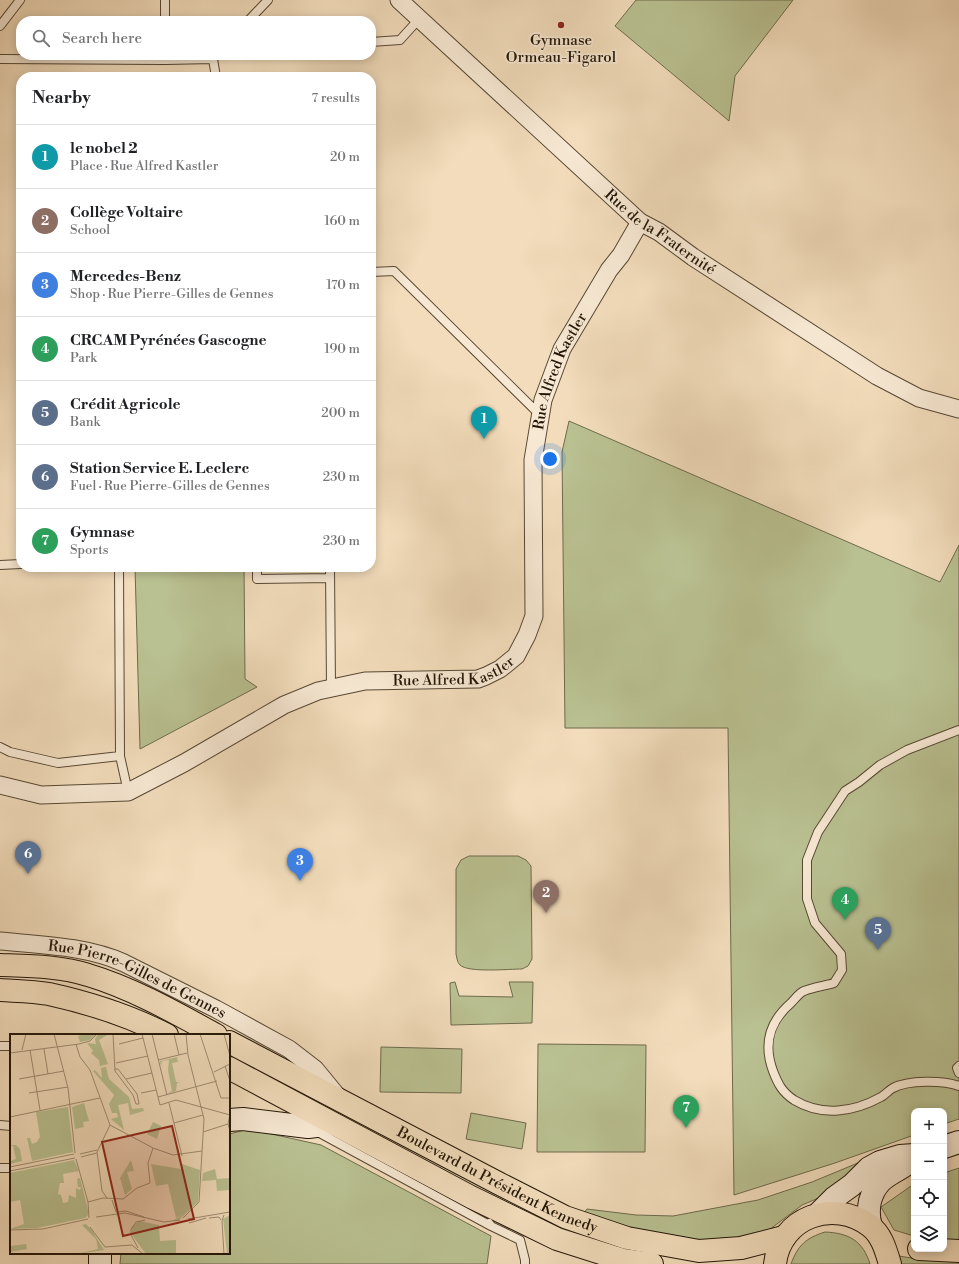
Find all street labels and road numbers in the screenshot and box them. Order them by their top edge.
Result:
street label: Rue de la Fraternité [600,185,719,279]
street label: Rue Alfred Kastler [529,309,592,431]
street label: Rue Alfred Kastler [392,652,519,691]
street label: Rue Pierre-Gilles de Gennes [47,936,229,1023]
street label: Boulevard du Président Kennedy [393,1122,601,1238]

